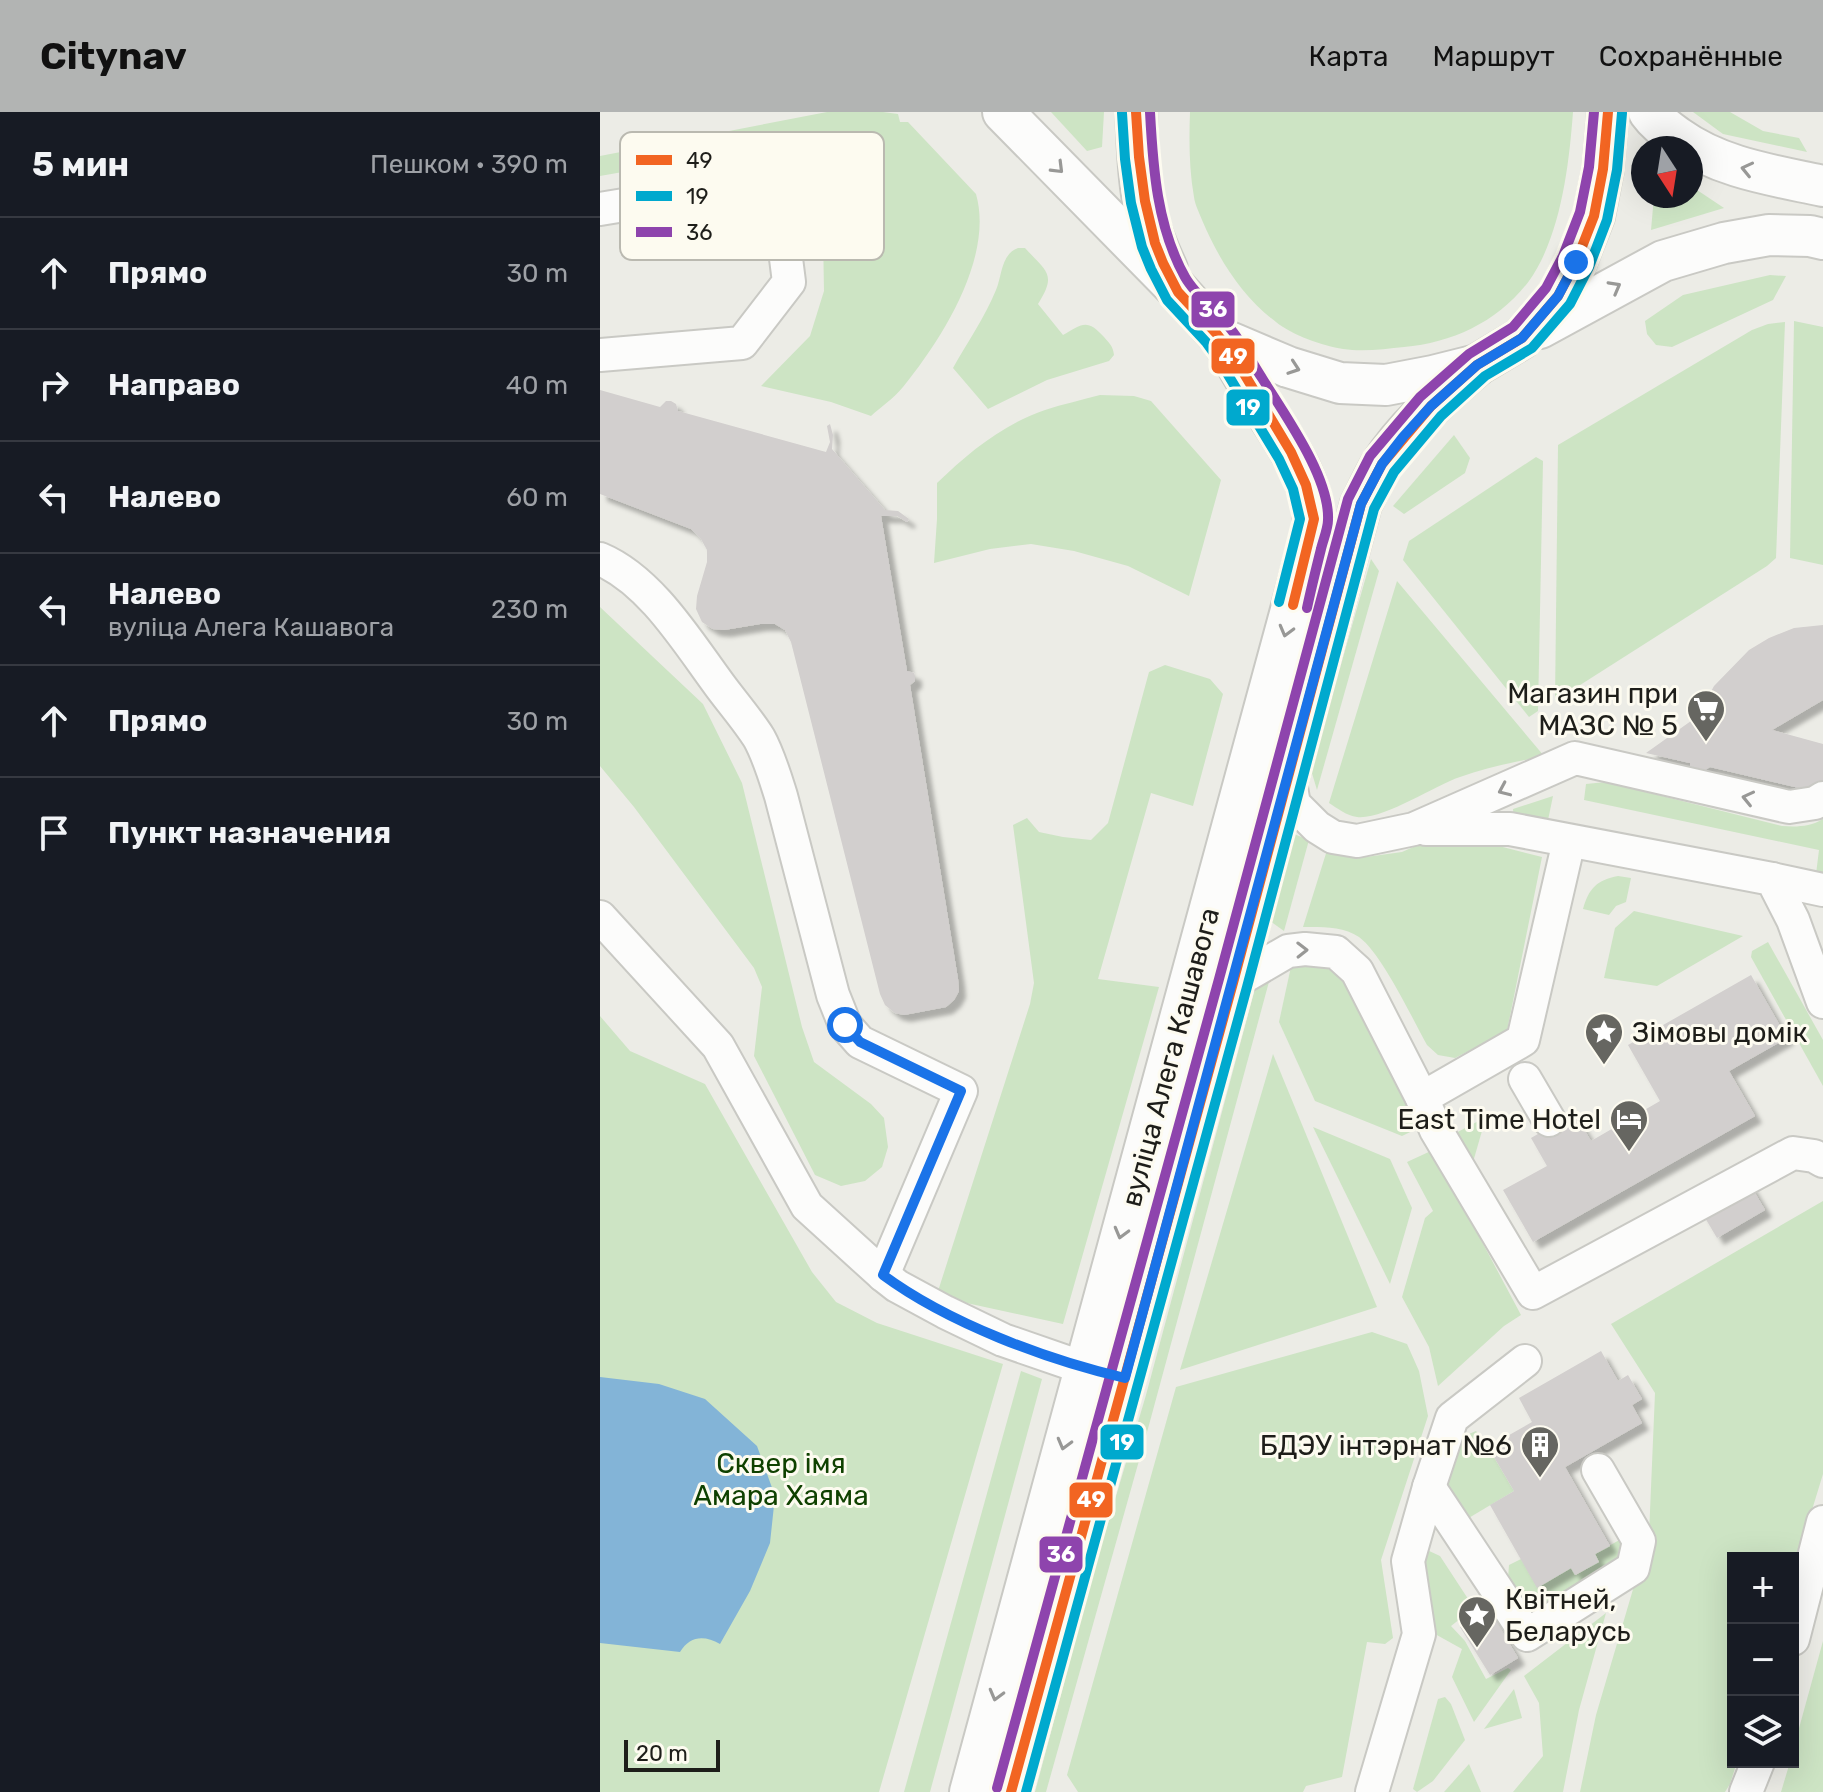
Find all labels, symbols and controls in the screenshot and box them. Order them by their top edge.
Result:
text: Citynav [40,33,187,79]
text: Карта [1309,40,1388,73]
text: Маршрут [1432,40,1555,73]
text: Сохранённые [1599,40,1783,73]
legend [620,132,884,260]
north arrow [1631,136,1703,208]
text: 5 мин [32,144,129,185]
text: 49 [686,147,713,174]
text: Пешком · 390 m [370,149,568,180]
one-way arrow [1048,159,1063,173]
one-way arrow [1740,161,1754,178]
text: 19 [686,183,708,210]
text: 36 [686,219,713,246]
route end [1558,244,1594,280]
icon: ahead [32,251,76,295]
text: Прямо [108,255,207,291]
text: 30 m [506,258,568,289]
one-way arrow [1607,282,1622,297]
line badge: 36 [1190,290,1236,329]
text: 36 [1199,296,1227,323]
line badge: 49 [1210,337,1256,375]
text: 49 [1218,343,1248,370]
one-way arrow [1286,359,1300,375]
icon: right [32,363,76,407]
text: Направо [108,367,240,403]
text: 40 m [506,370,568,401]
line badge: 19 [1225,388,1271,427]
text: 19 [1235,394,1261,421]
icon: left [32,475,76,519]
text: Налево [108,479,221,515]
text: 60 m [506,482,568,513]
text: Налево [108,576,221,612]
icon: left [32,587,76,631]
text: 230 m [491,594,568,625]
text: вуліца Алега Кашавога [108,612,394,643]
one-way arrow [1278,623,1295,637]
place label: Магазин при МАЗС № 5 [1507,677,1678,742]
supermarket icon: Магазин при МАЗС № 5 [1685,688,1727,743]
icon: ahead [32,699,76,743]
text: Прямо [108,703,207,739]
text: 30 m [506,706,568,737]
one-way arrow [1498,780,1512,796]
one-way arrow [1741,790,1755,807]
icon: arrive [32,811,76,855]
text: Пункт назначения [108,815,391,851]
street label: вуліца Алега Кашавога [1115,904,1226,1210]
one-way arrow [1296,942,1309,959]
route start [827,1007,863,1043]
place icon: Зімовы домік [1583,1011,1625,1066]
place label: Зімовы домік [1632,1016,1807,1049]
hotel icon: East Time Hotel [1608,1098,1650,1153]
place label: East Time Hotel [1398,1103,1601,1136]
one-way arrow [1114,1225,1131,1239]
line badge: 19 [1099,1423,1145,1461]
building icon: БДЭУ інтэрнат №6 [1519,1424,1561,1479]
text: 19 [1109,1429,1135,1456]
place label: БДЭУ інтэрнат №6 [1260,1429,1512,1462]
one-way arrow [1056,1436,1073,1450]
park label: Сквер імя Амара Хаяма [693,1447,869,1512]
line badge: 49 [1068,1481,1114,1519]
text: 49 [1076,1486,1106,1513]
line badge: 36 [1038,1535,1084,1574]
text: 36 [1047,1541,1075,1568]
map controls [1727,1552,1799,1768]
button: + [1727,1552,1799,1624]
place label: Квітней, Беларусь [1505,1583,1631,1648]
place icon: Квітней, Беларусь [1456,1594,1498,1649]
button: − [1727,1624,1799,1696]
one-way arrow [989,1688,1006,1701]
button: layers [1727,1696,1799,1768]
scale bar [624,1736,720,1772]
text: 20 m [636,1740,688,1767]

